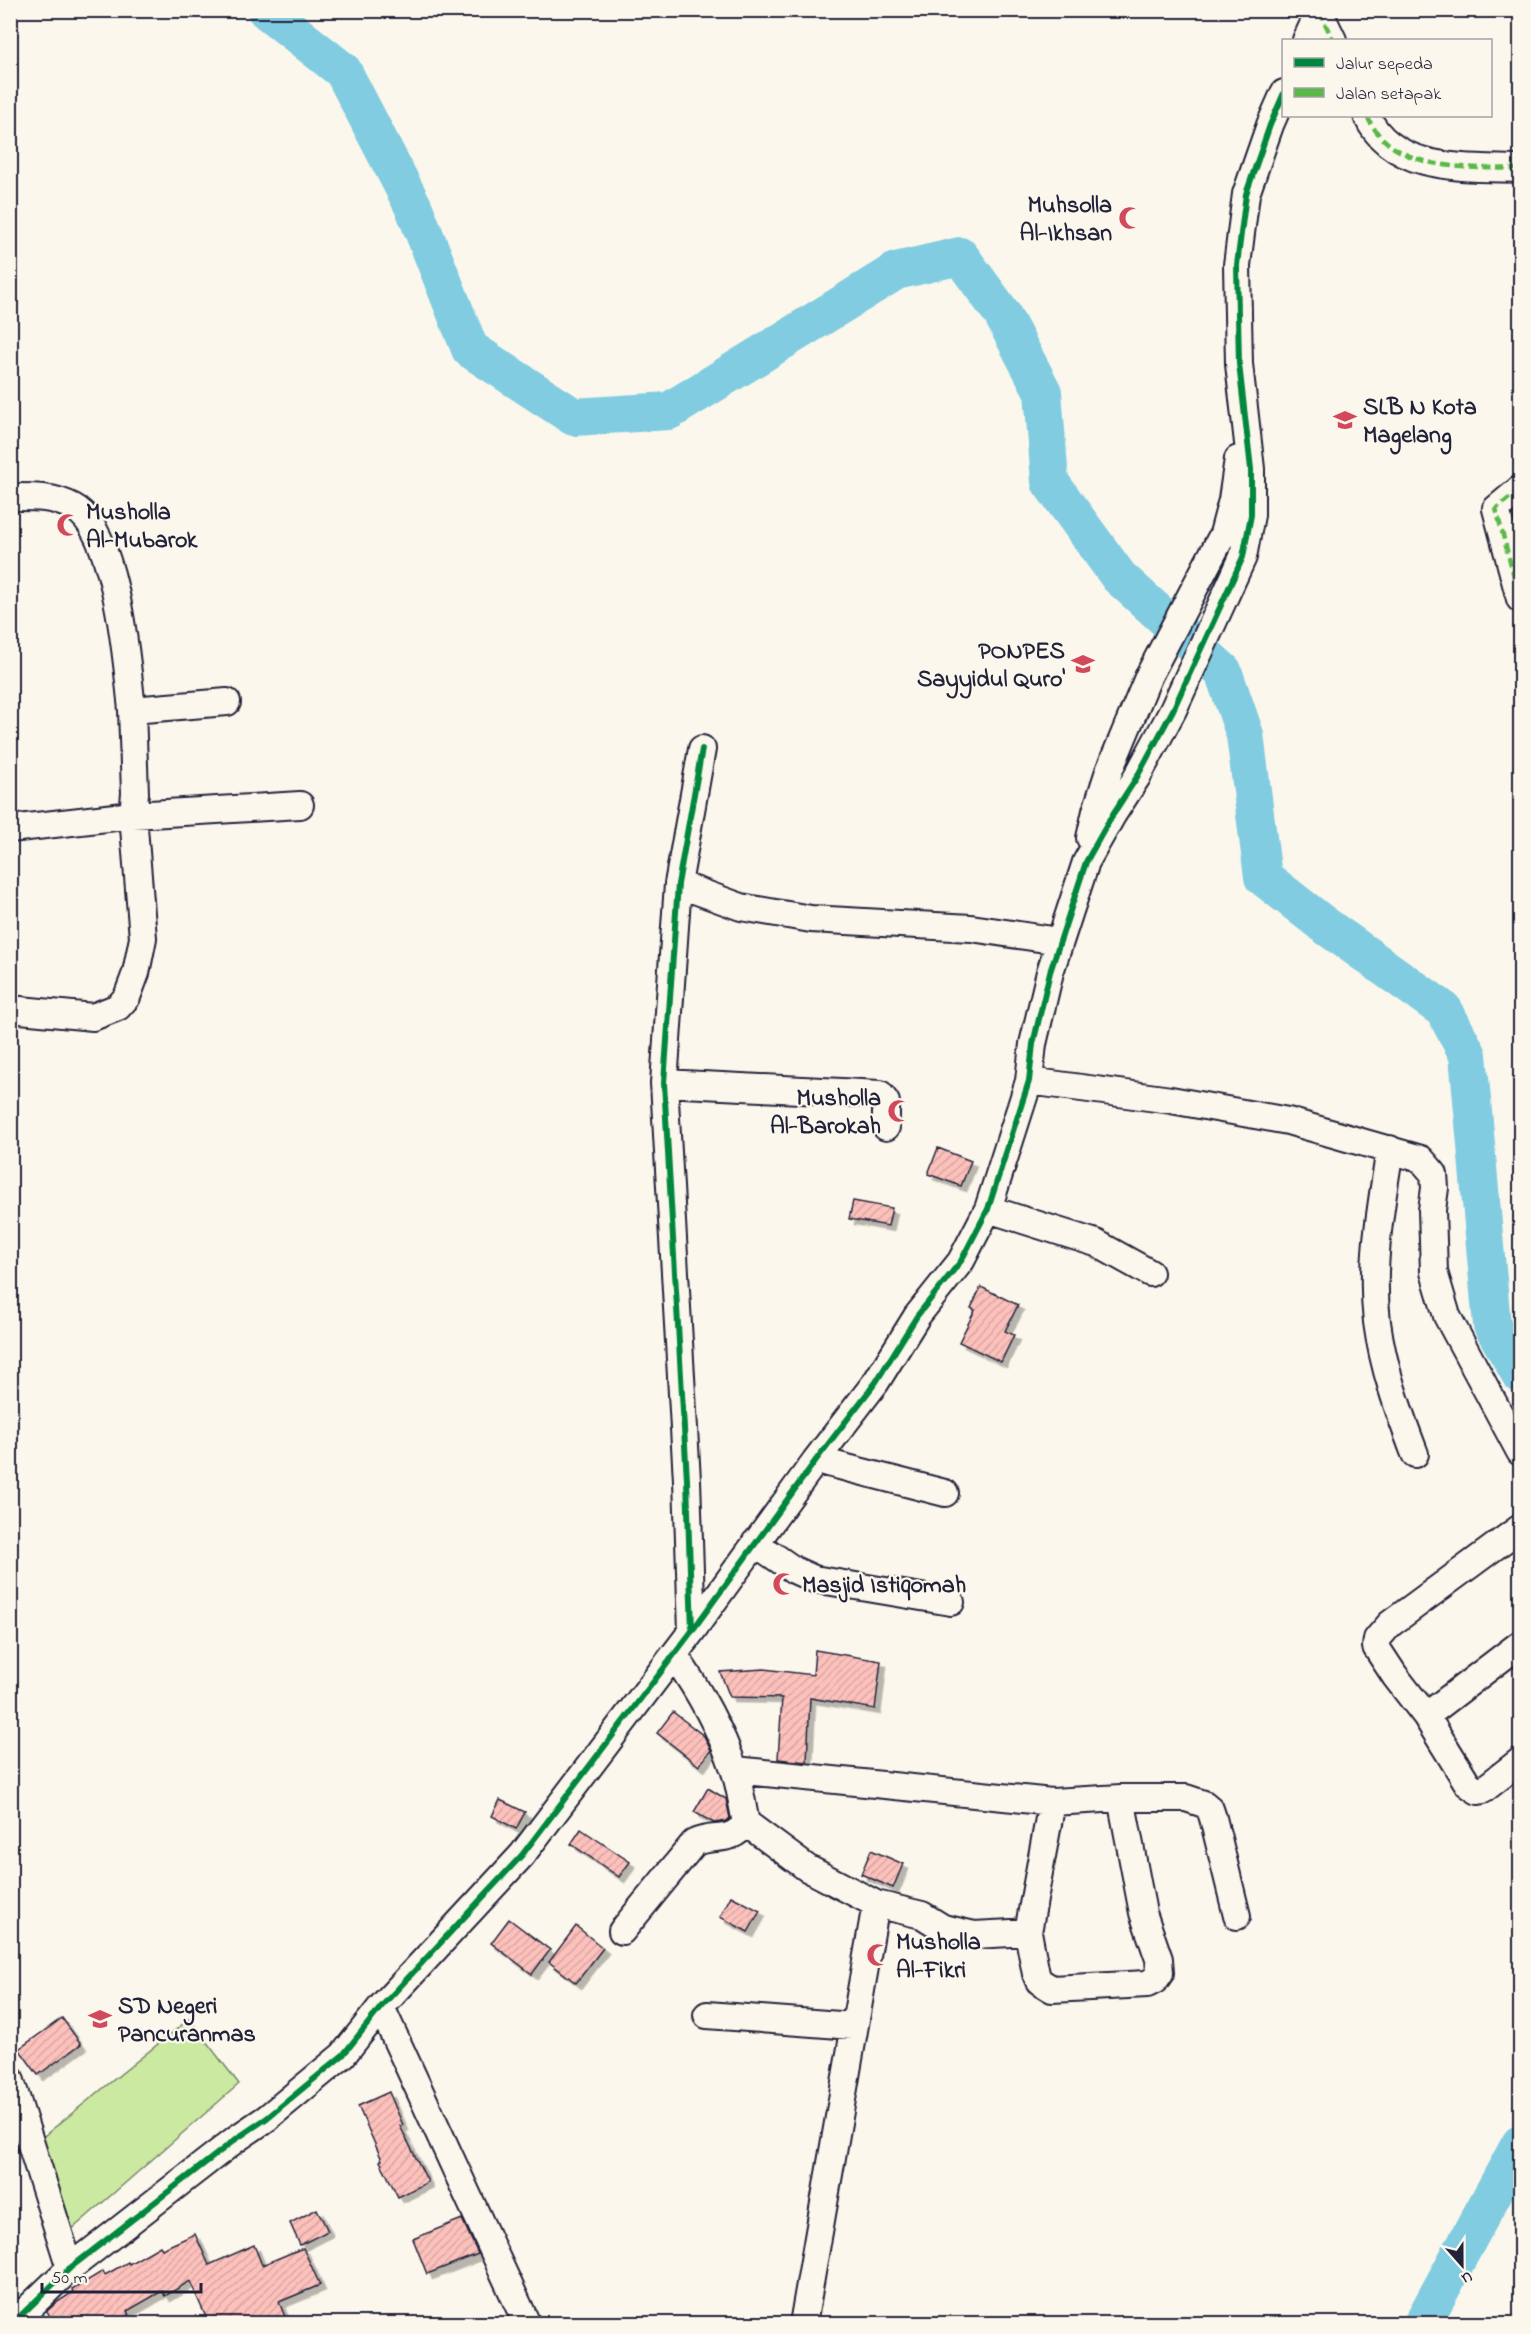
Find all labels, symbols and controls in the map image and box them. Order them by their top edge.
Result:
legend [1282,39,1492,117]
text: Jalur sepeda [1336,52,1433,78]
text: Jalan setapak [1336,82,1441,108]
place label: Muhsolla Al-Ikhsan [1020,189,1112,252]
mosque icon: Muhsolla Al-Ikhsan [1117,205,1143,231]
place label: SLB N Kota Magelang [1363,391,1477,455]
school or university icon: SLB N Kota Magelang [1332,407,1358,433]
place label: Musholla Al-Mubarok [86,496,198,559]
mosque icon: Musholla Al-Mubarok [55,512,81,538]
place label: PONPES Sayyidul Quro' [917,635,1065,699]
school or university icon: PONPES Sayyidul Quro' [1070,651,1096,677]
place label: Musholla Al-Barokah [770,1082,881,1145]
mosque icon: Musholla Al-Barokah [886,1098,912,1124]
place label: Masjid Istiqomah [802,1569,966,1604]
mosque icon: Masjid Istiqomah [771,1571,797,1597]
place label: Musholla Al-Fikri [896,1926,981,1989]
mosque icon: Musholla Al-Fikri [865,1942,891,1968]
place label: SD Negeri Pancuranmas [118,1990,256,2053]
school or university icon: SD Negeri Pancuranmas [87,2006,113,2032]
north arrow [1432,2235,1492,2295]
scale bar [42,2256,201,2294]
text: U [1458,2264,1476,2290]
text: 50 m [51,2266,88,2292]

